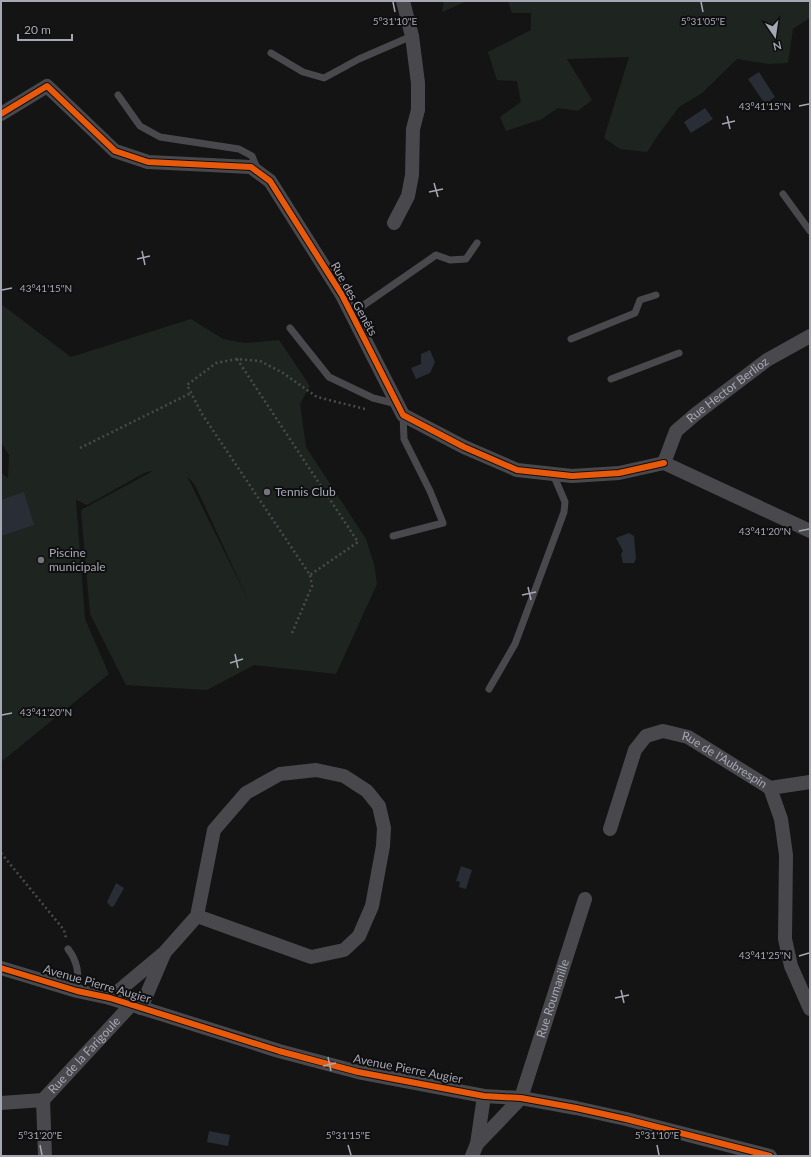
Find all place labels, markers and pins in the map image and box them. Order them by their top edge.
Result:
place label: Tennis Club [275,484,336,499]
marker: Tennis Club [262,487,272,497]
place label: Piscine municipale [49,545,106,574]
marker: Piscine municipale [36,555,46,565]

